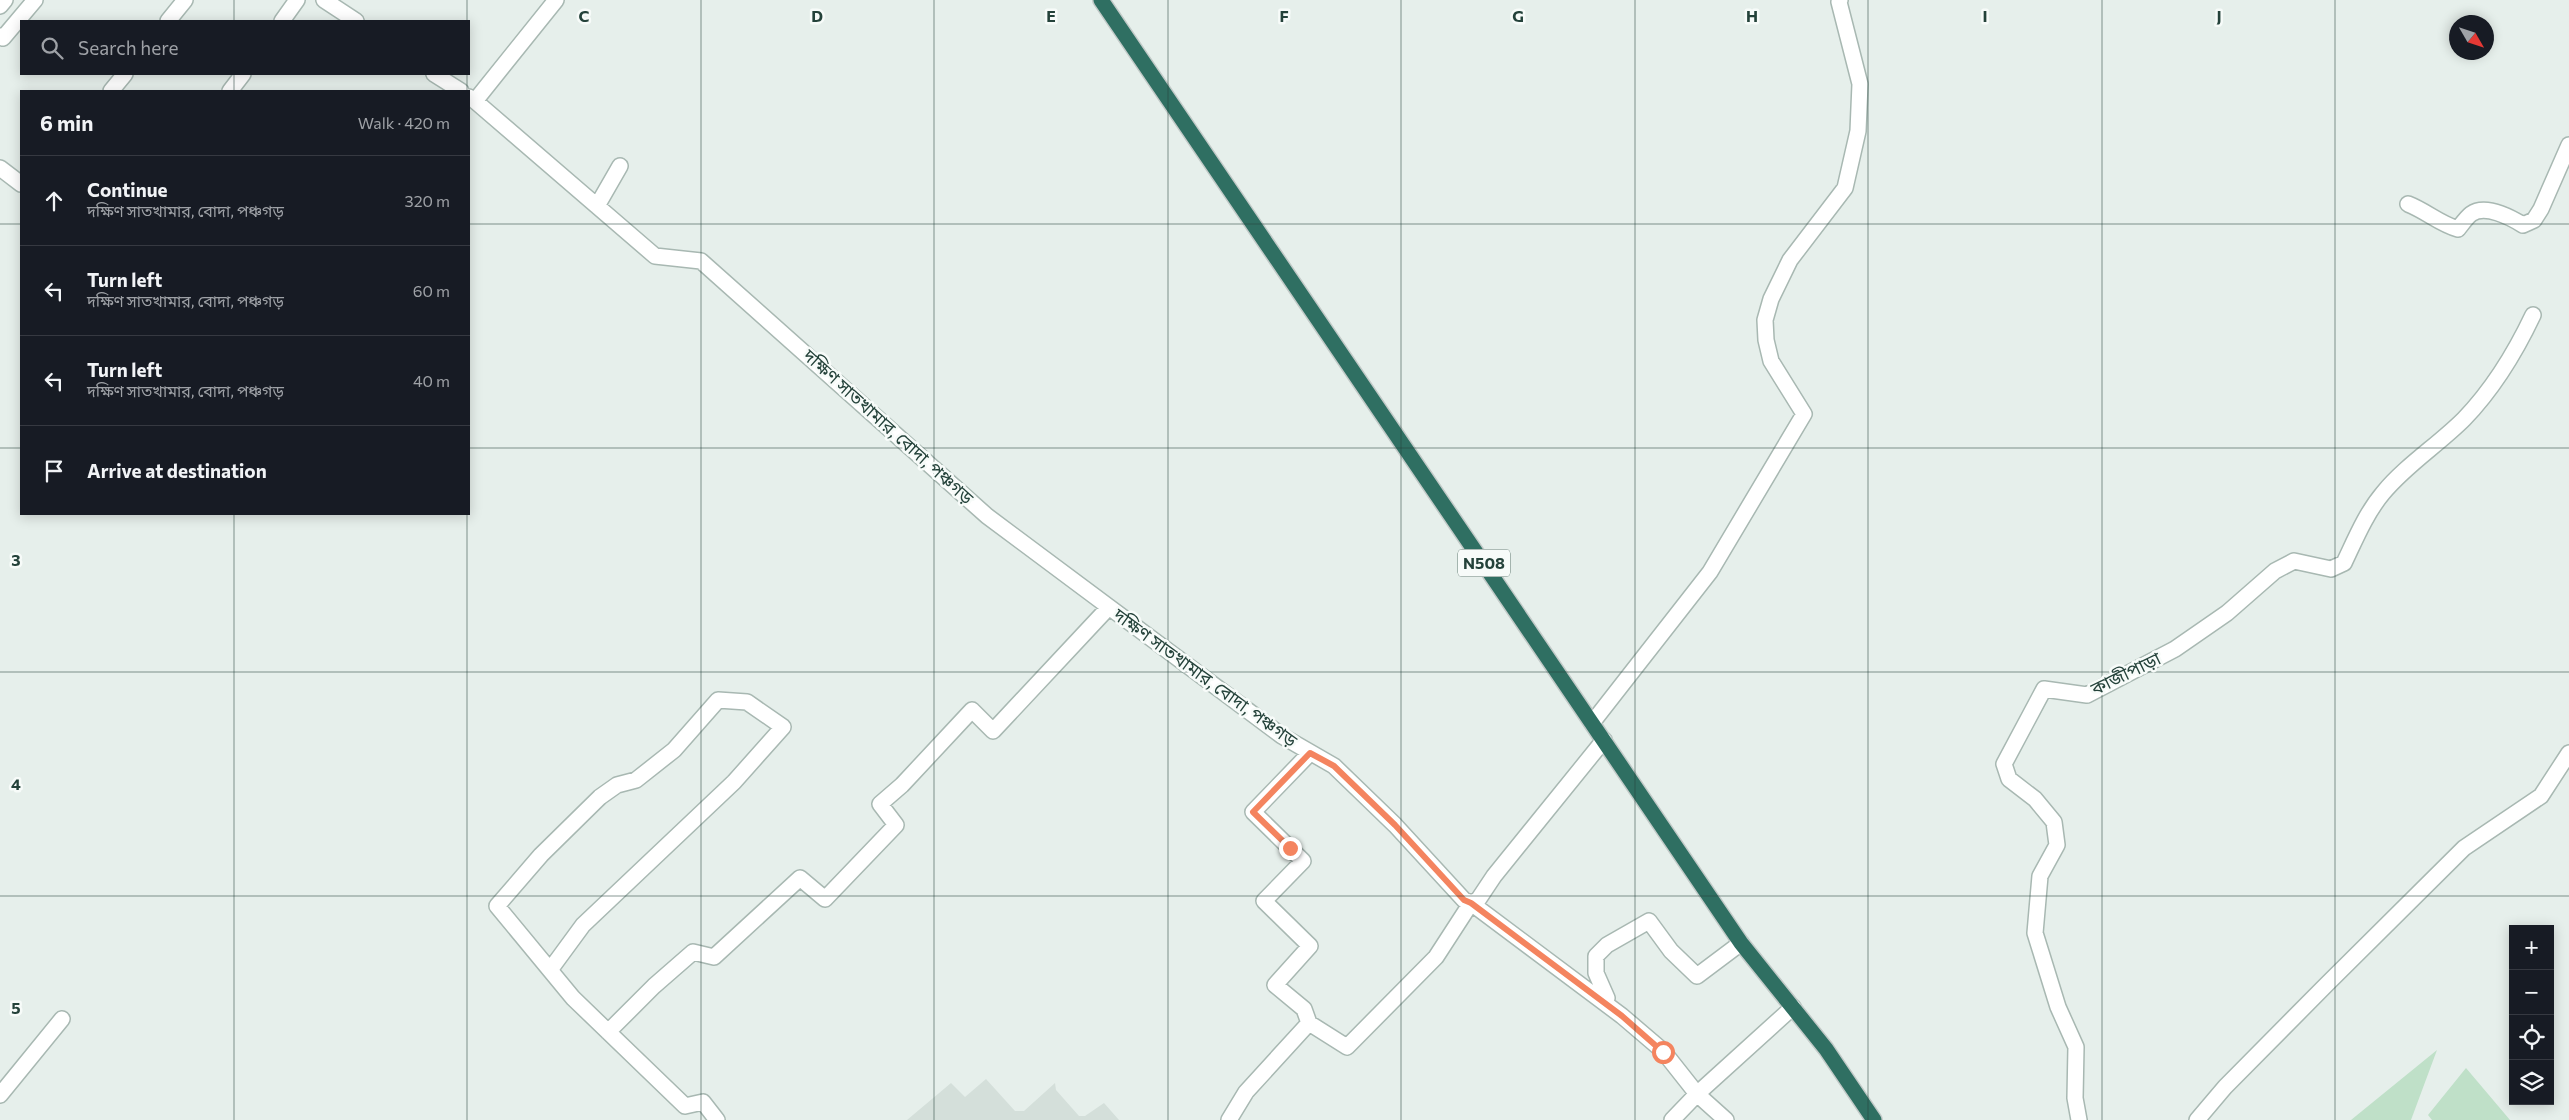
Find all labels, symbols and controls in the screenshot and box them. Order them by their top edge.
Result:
text: C [579,6,590,25]
text: D [811,6,823,25]
text: E [1046,6,1056,25]
text: F [1279,6,1289,25]
text: G [1512,6,1524,25]
text: H [1746,6,1758,25]
text: I [1982,6,1988,25]
text: J [2216,6,2222,25]
north arrow [2449,15,2494,60]
search box [20,20,470,75]
icon: search [38,34,66,62]
text: Search here [78,36,178,59]
text: 6 min [40,110,93,135]
text: Walk · 420 m [358,113,450,132]
text: Continue [87,178,167,201]
icon: ahead [40,187,68,215]
text: 320 m [405,191,450,210]
text: দক্ষিণ সাতখামার, বোদা, পঞ্চগড় [87,201,284,220]
text: Turn left [87,268,162,291]
icon: left [40,277,68,305]
text: 60 m [413,281,450,300]
text: দক্ষিণ সাতখামার, বোদা, পঞ্চগড় [87,291,284,310]
street label: দক্ষিণ সাতখামার, বোদা, পঞ্চগড় [798,343,978,509]
text: Turn left [87,358,162,381]
icon: left [40,367,68,395]
text: 40 m [413,371,450,390]
text: দক্ষিণ সাতখামার, বোদা, পঞ্চগড় [87,381,284,400]
icon: arrive [40,457,68,485]
text: Arrive at destination [87,459,267,482]
text: 3 [11,550,21,569]
road number: N508 [1458,550,1510,576]
street label: দক্ষিণ সাতখামার, বোদা, পঞ্চগড় [1109,603,1302,751]
street label: কাজীপাড়া [2086,647,2164,700]
text: 4 [11,774,21,793]
route end [1279,837,1302,860]
map controls [2509,925,2554,1105]
button: + [2509,925,2554,970]
button: − [2509,970,2554,1015]
text: 5 [11,998,21,1017]
button: locate [2509,1015,2554,1060]
route start [1652,1041,1675,1064]
button: layers [2509,1060,2554,1105]

